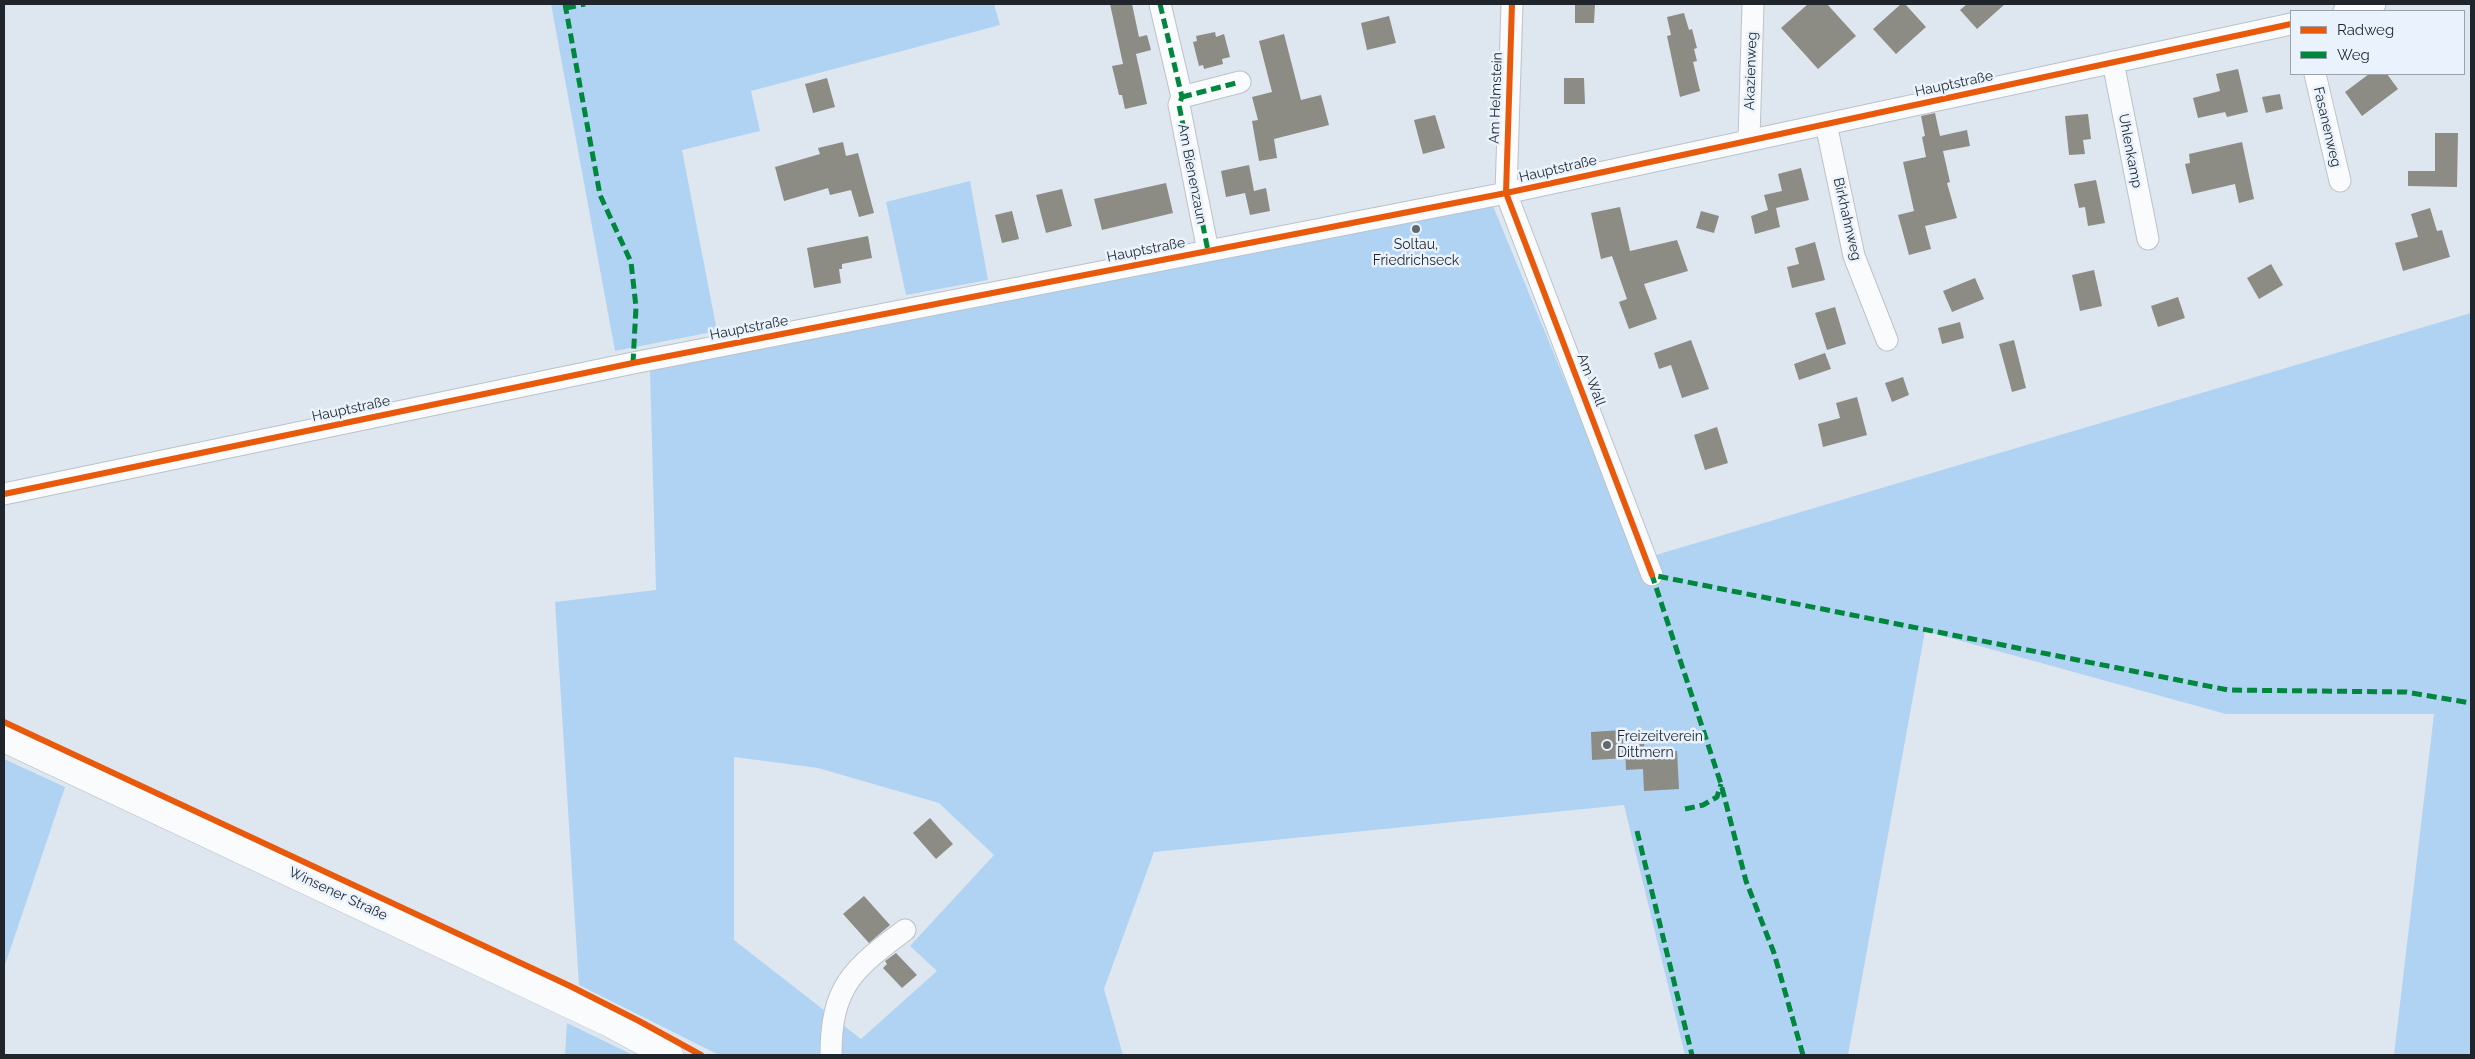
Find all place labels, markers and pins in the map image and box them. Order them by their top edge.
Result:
marker: Soltau, Friedrichseck [1410,223,1422,235]
place label: Soltau, Friedrichseck [1373,237,1459,270]
place label: Freizeitverein Dittmern [1617,729,1703,762]
marker: Freizeitverein Dittmern [1601,739,1613,751]

